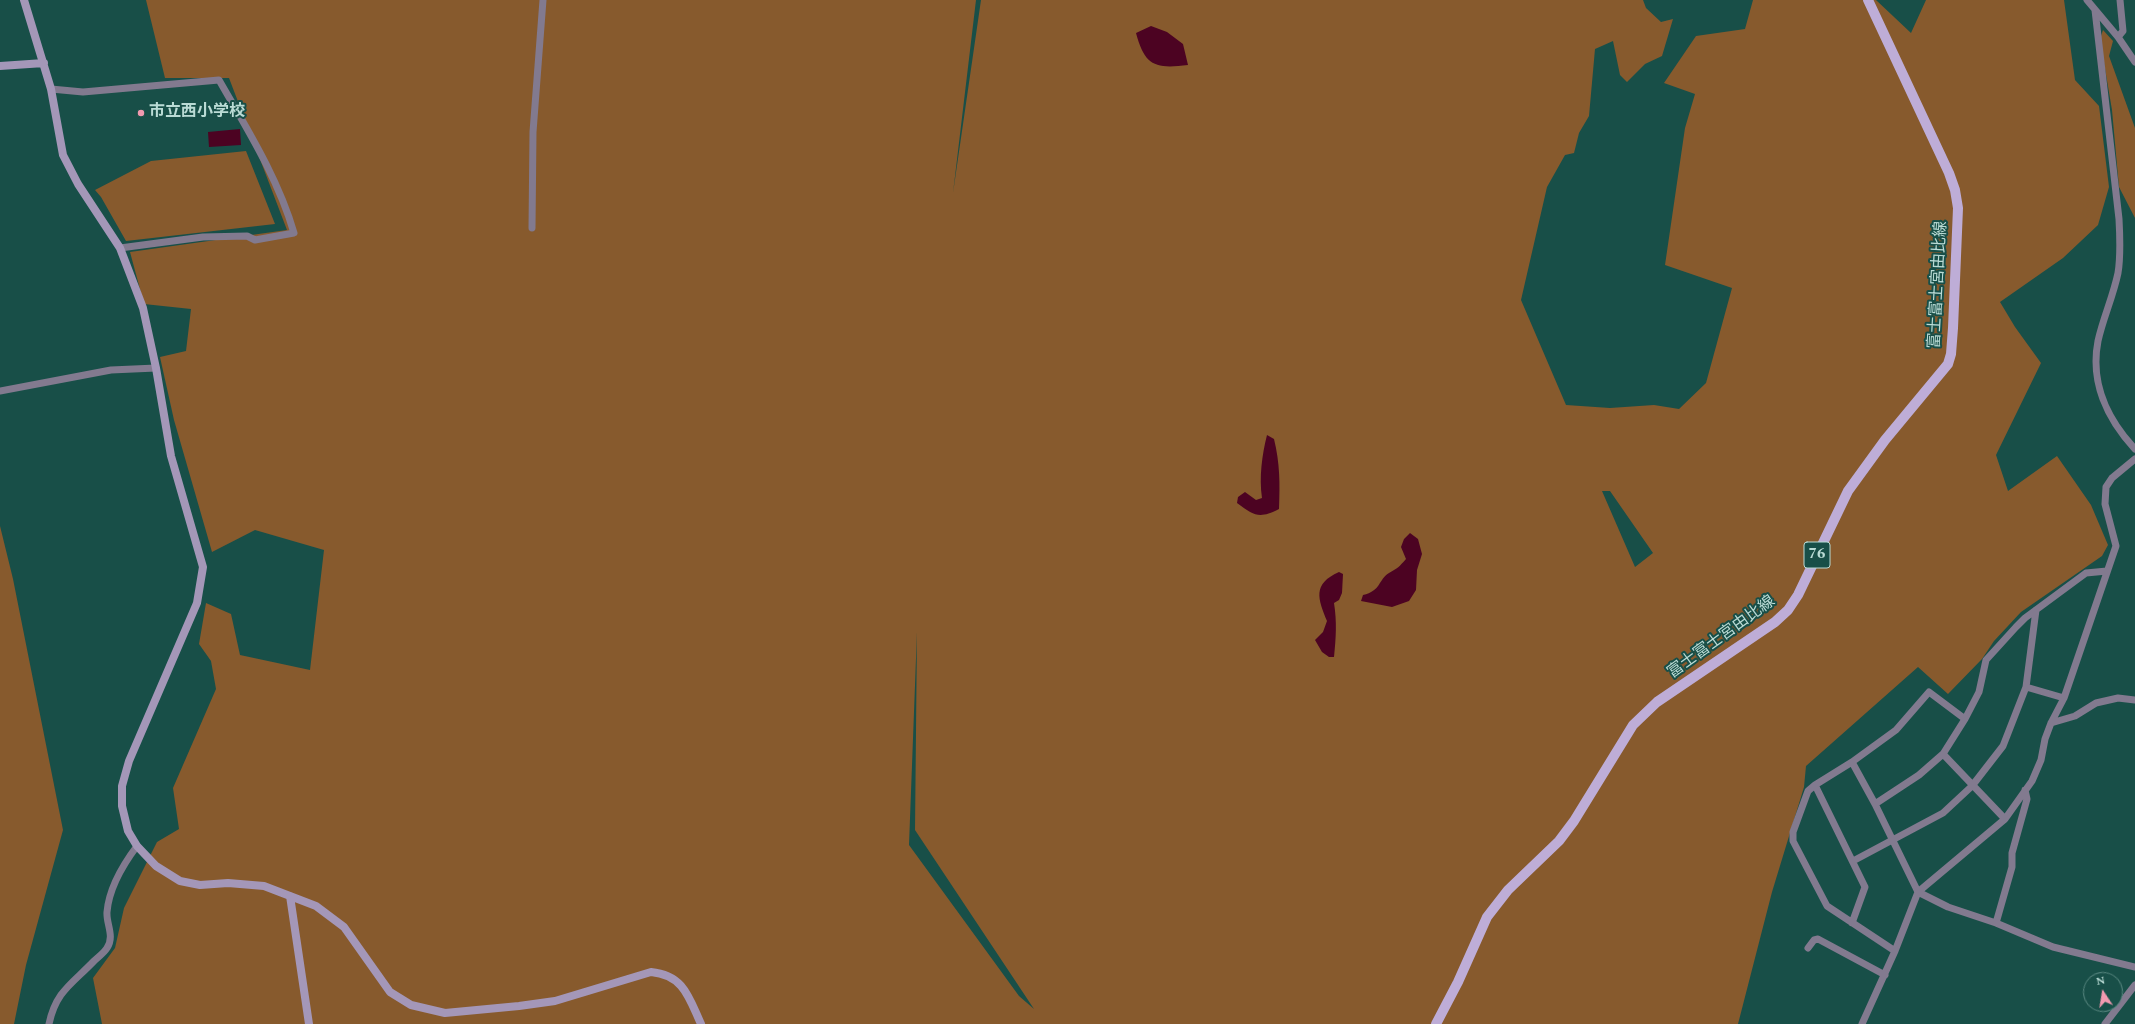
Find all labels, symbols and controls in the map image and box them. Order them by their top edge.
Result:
place label: 市立西小学校 [149,103,245,123]
marker: 市立西小学校 [136,108,146,118]
street label: 富士富士宮由比線 [1926,221,1952,349]
road number: 76 [1804,542,1830,568]
street label: 富士富士宮由比線 [1665,593,1779,683]
north arrow [2083,972,2123,1012]
text: N [2094,972,2107,990]

